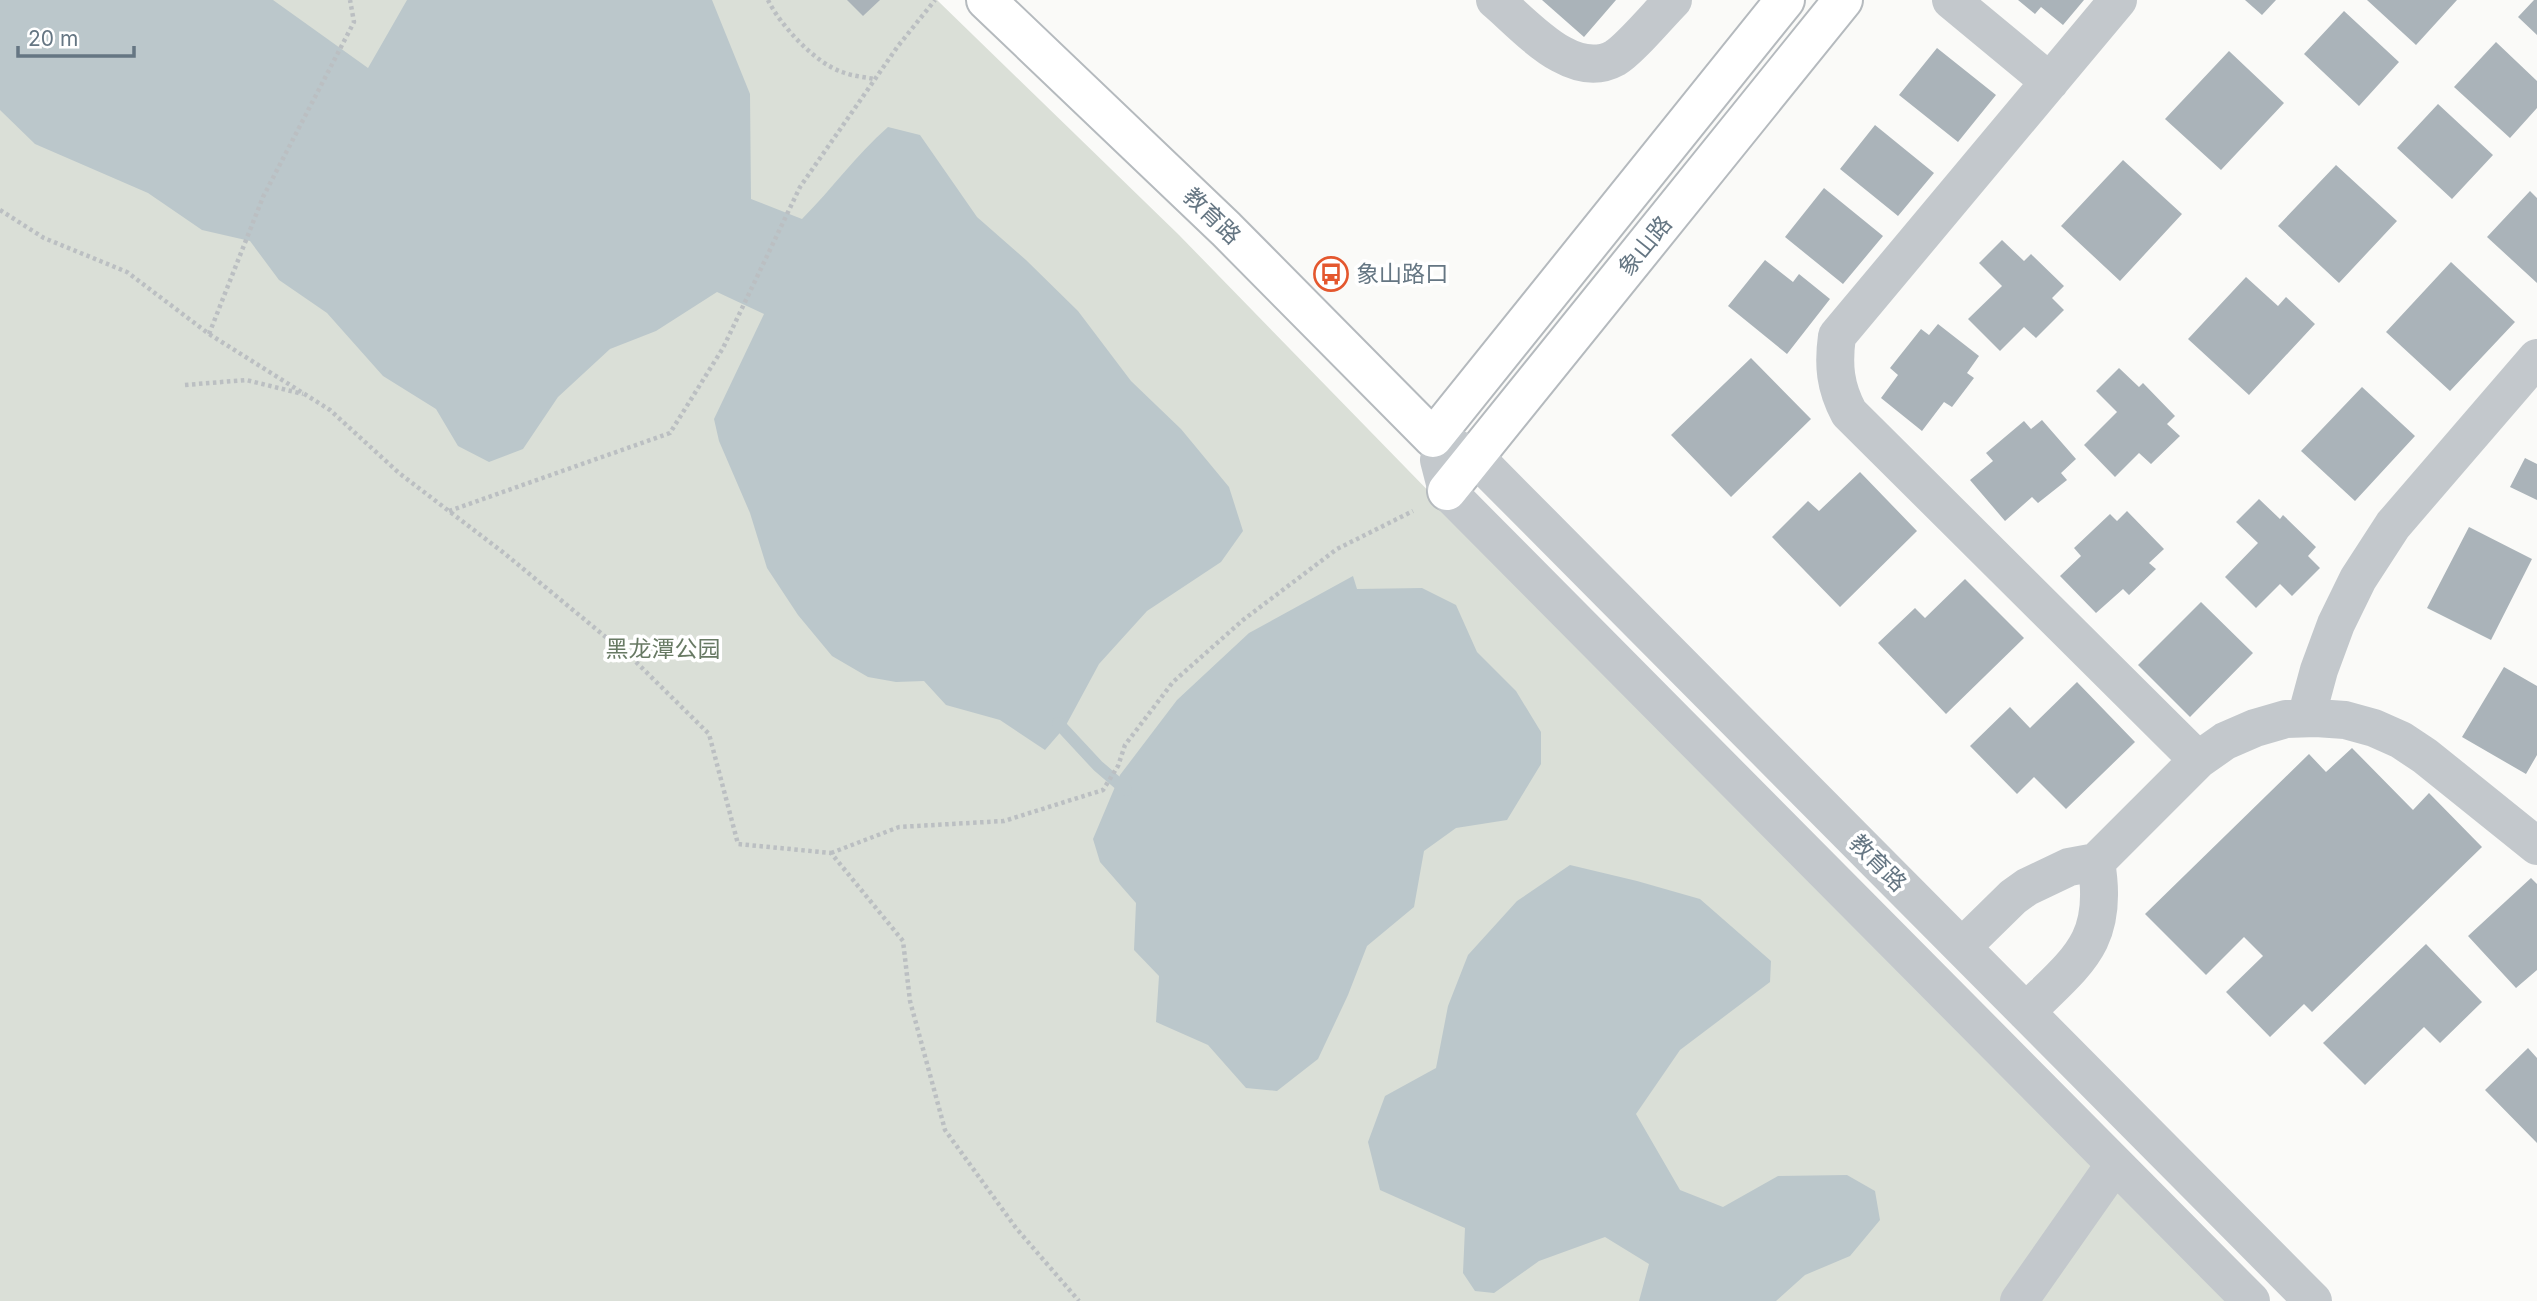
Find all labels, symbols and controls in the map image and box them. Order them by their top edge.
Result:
scale bar [18,14,133,58]
text: 20 m [28,26,78,51]
street label: 教育路 [1177,182,1247,250]
street label: 象山路 [1612,210,1678,282]
bus stop icon: 象山路口 [1312,255,1350,293]
place label: 象山路口 [1356,260,1448,288]
park label: 黑龙潭公园 [606,635,721,663]
street label: 教育路 [1844,829,1912,897]

